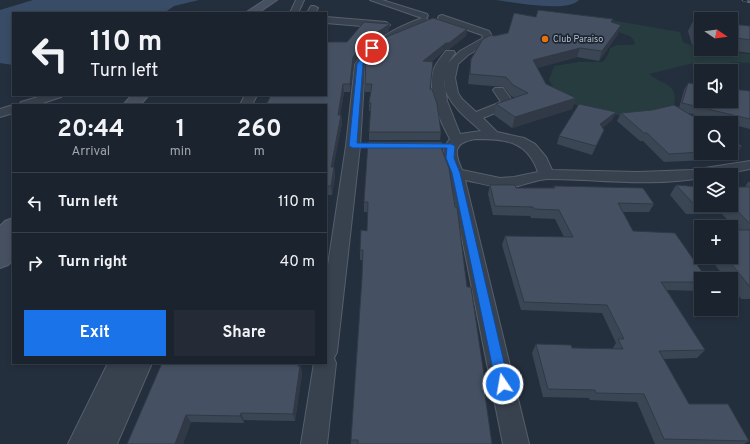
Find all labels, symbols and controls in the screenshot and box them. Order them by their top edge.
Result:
north arrow [694,12,738,56]
map controls [694,12,738,316]
text: 110 m [90,25,162,61]
icon: left [24,28,76,80]
pin [355,31,389,65]
marker: Club Paraiso [540,34,550,44]
place label: Club Paraiso [553,34,603,45]
icon: arrive [361,37,383,59]
text: Turn left [90,60,158,83]
button: sound [694,64,738,108]
text: 20:44 [57,115,124,145]
text: 1 [176,115,185,145]
text: 260 [237,115,282,145]
button: search [694,116,738,160]
text: Arrival [71,144,110,160]
text: min [170,144,191,160]
text: m [254,144,265,160]
button: layers [694,168,738,212]
icon: left [24,192,46,214]
text: Turn left [58,193,118,212]
text: 110 m [278,193,315,212]
button: + [694,220,738,264]
icon: right [24,252,46,274]
text: Turn right [58,253,127,272]
text: 40 m [280,253,315,272]
button: − [694,272,738,316]
button: Exit [24,310,166,356]
button: Share [174,310,315,356]
position arrow [482,363,524,405]

